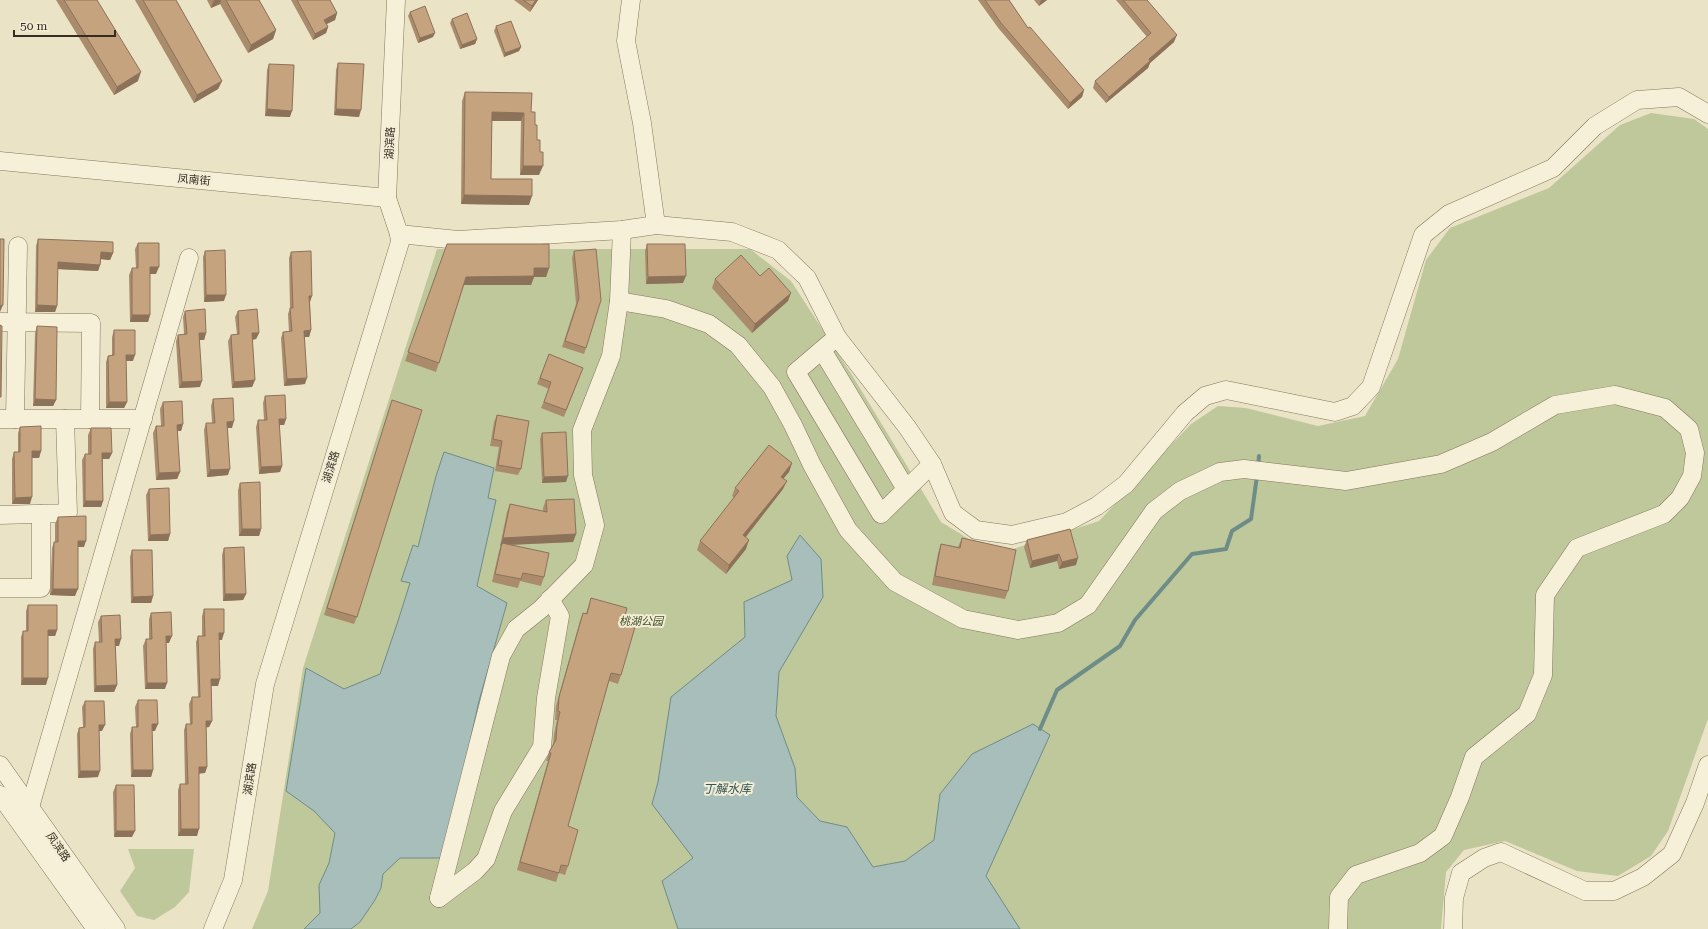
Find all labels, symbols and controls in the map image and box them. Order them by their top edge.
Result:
scale bar [14,12,115,38]
text: 50 m [20,19,47,33]
street label: 湖滨路 [383,126,397,160]
street label: 凤南街 [177,172,211,188]
street label: 湖滨路 [320,449,342,485]
park label: 桃湖公园 [619,615,665,628]
street label: 湖滨路 [241,762,259,796]
water label: 丁解水库 [703,782,753,796]
street label: 凤滨路 [43,830,73,864]

